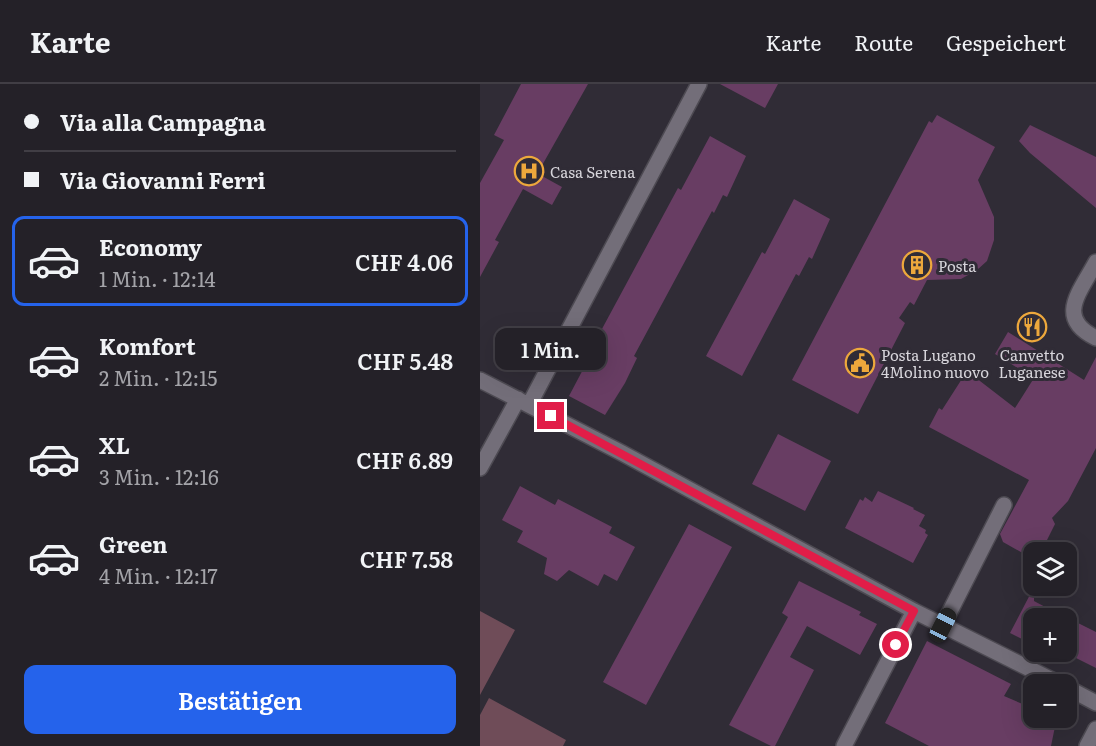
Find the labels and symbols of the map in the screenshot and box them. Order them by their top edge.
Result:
hospital icon: Casa Serena [513,155,545,187]
place label: Casa Serena [550,160,636,183]
building icon: Posta [901,249,933,281]
place label: Posta [938,254,977,277]
restaurant icon: Canvetto Luganese [1016,311,1048,343]
callout: 1 Min. [496,329,607,371]
place label: Posta Lugano 4Molino nuovo [881,343,989,383]
place label: Canvetto Luganese [999,343,1066,383]
public building icon: Posta Lugano 4Molino nuovo [844,347,876,379]
route end [537,402,564,429]
car [927,605,959,645]
route start [882,631,909,658]

